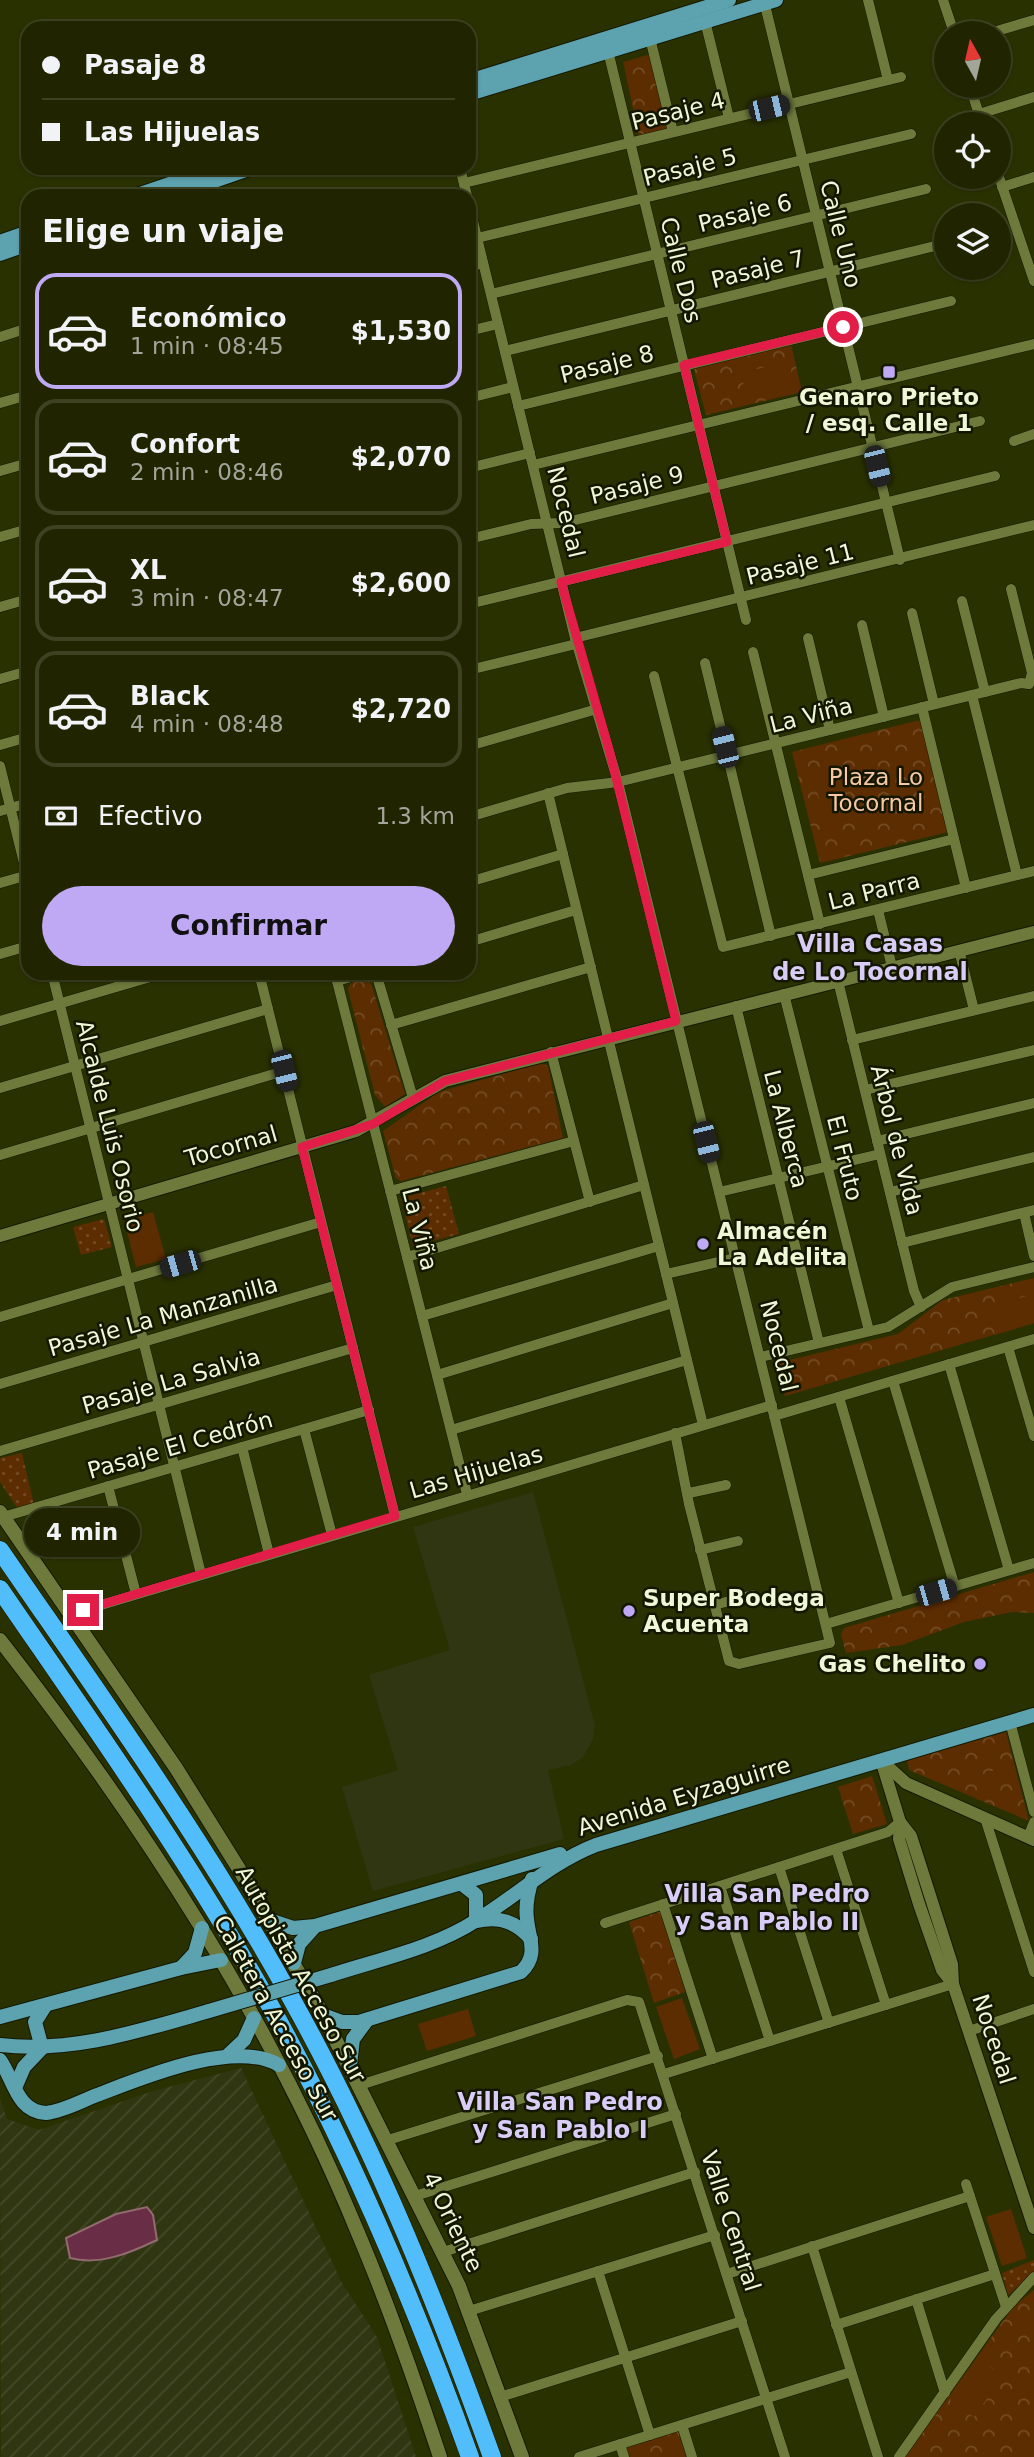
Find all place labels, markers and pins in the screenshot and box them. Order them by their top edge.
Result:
marker: Genaro Prieto / esq. Calle 1 [881,364,897,380]
place label: Genaro Prieto / esq. Calle 1 [799,384,979,436]
place label: Almacén La Adelita [717,1218,847,1270]
marker: Almacén La Adelita [695,1236,711,1252]
place label: Super Bodega Acuenta [643,1585,825,1637]
marker: Super Bodega Acuenta [621,1603,637,1619]
place label: Gas Chelito [818,1651,966,1677]
marker: Gas Chelito [972,1656,988,1672]

